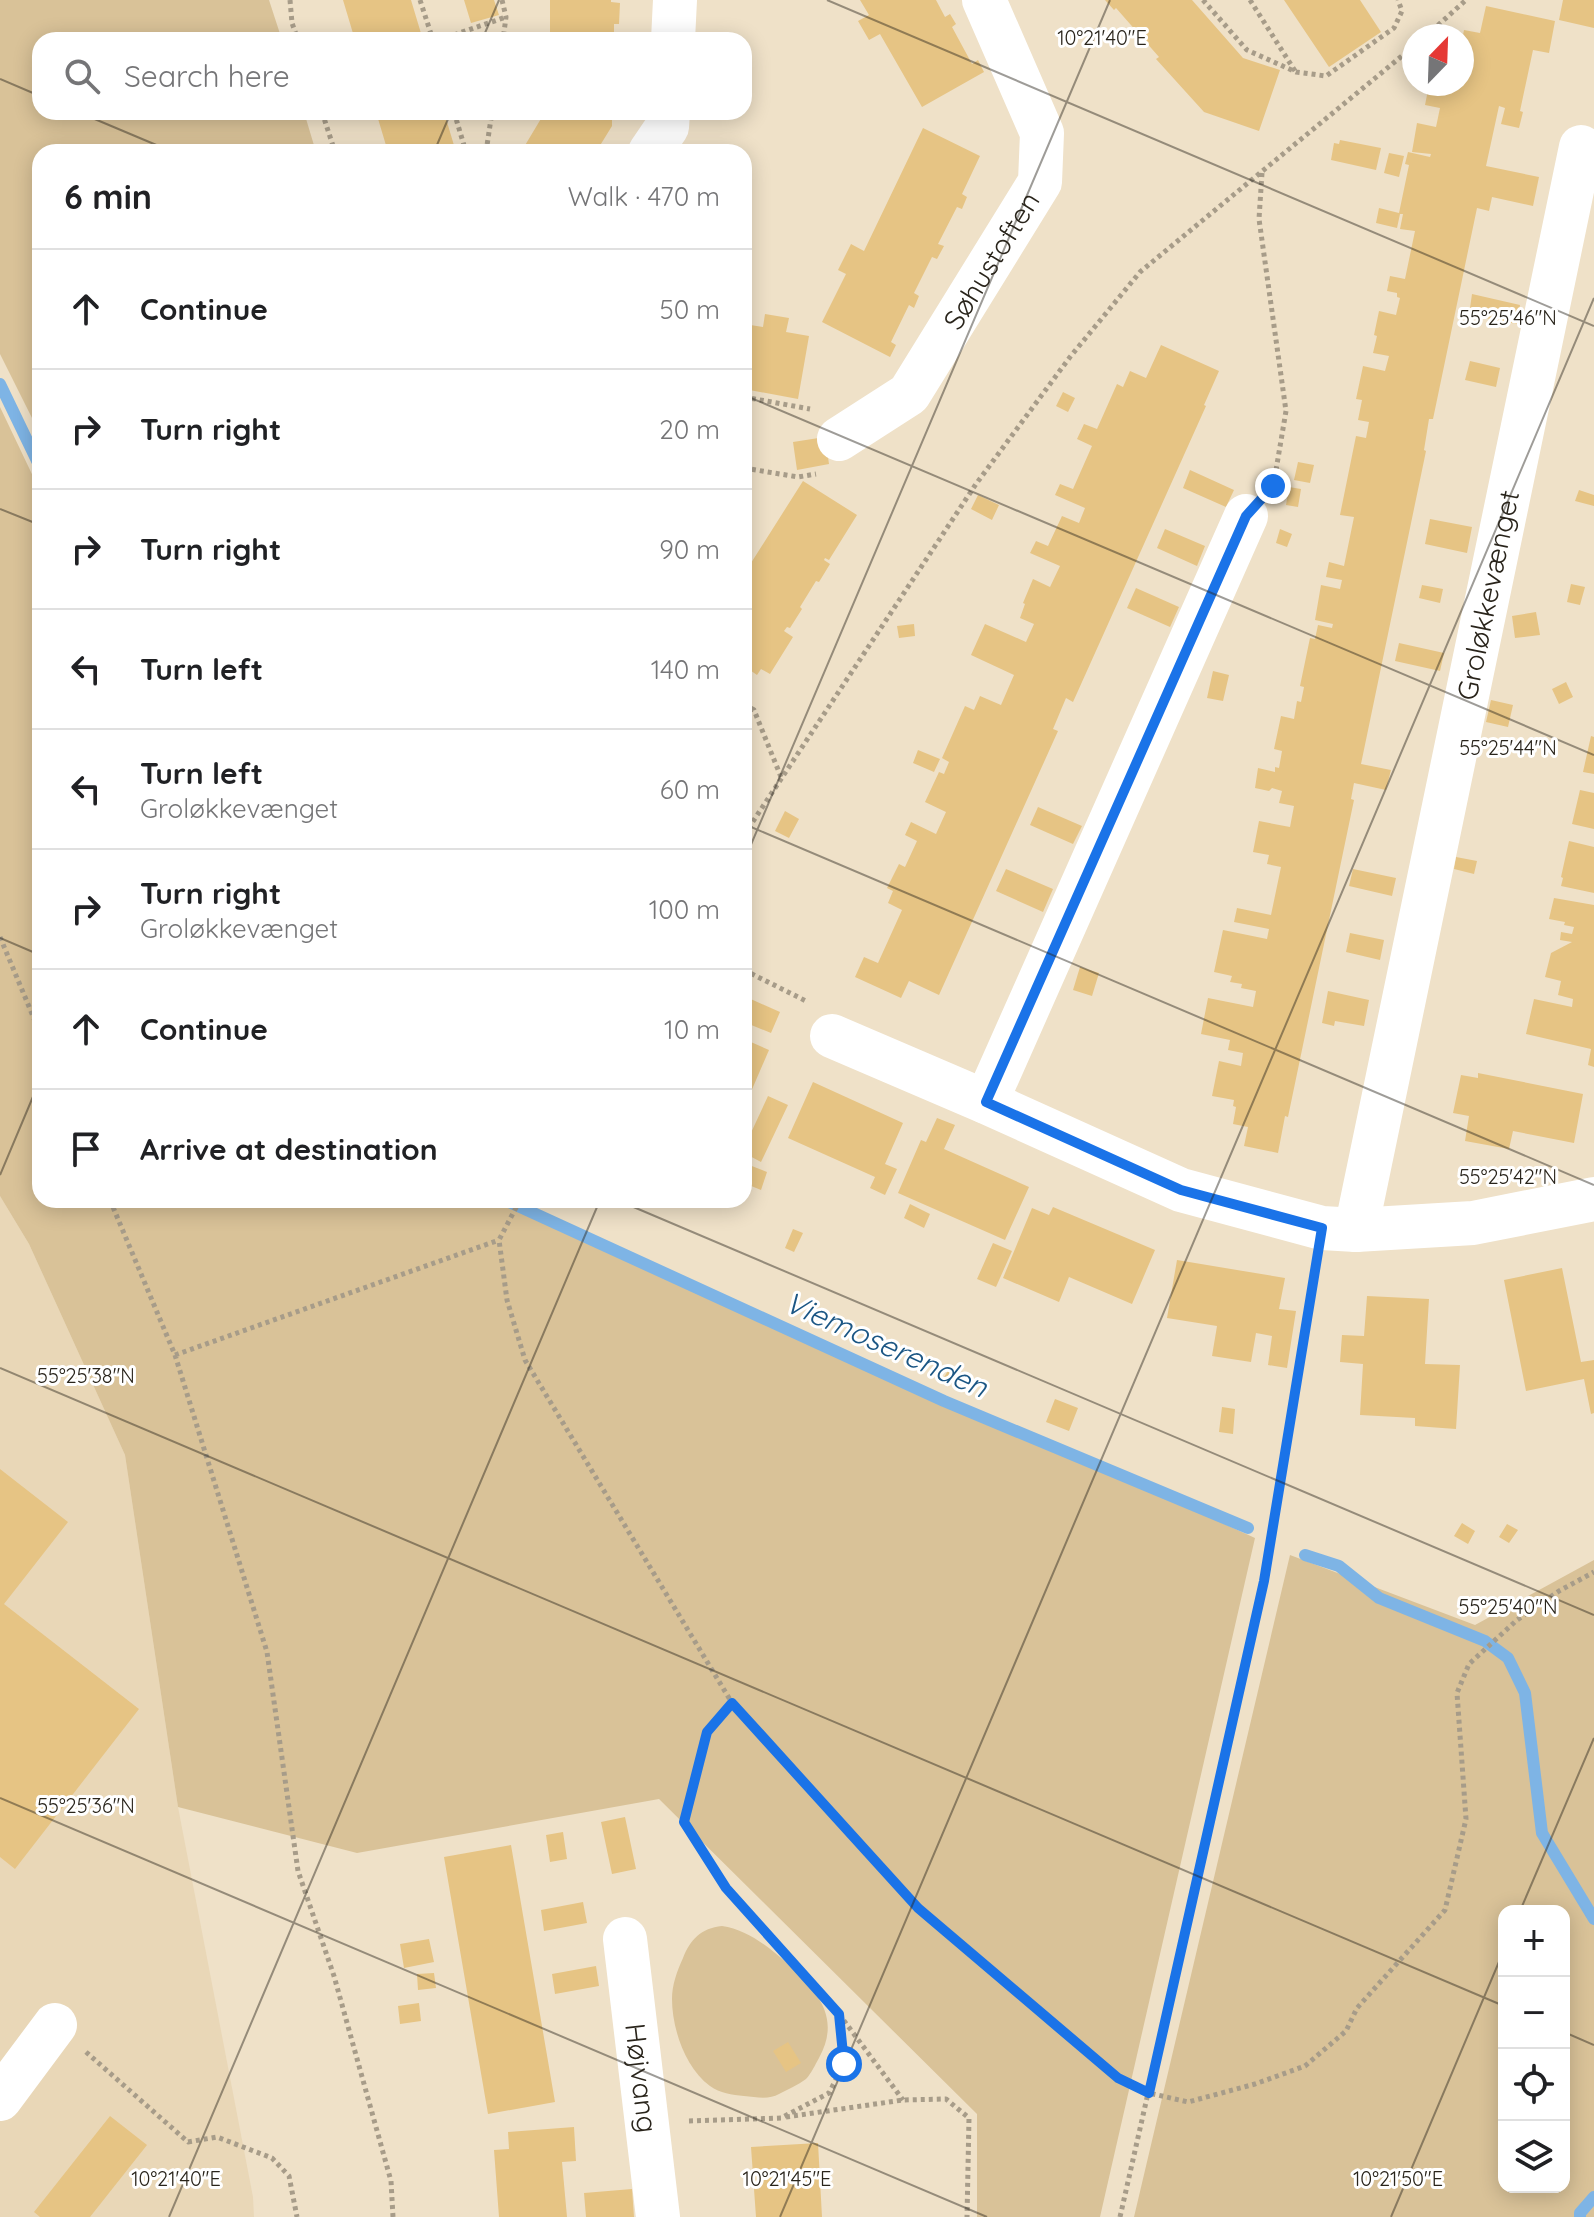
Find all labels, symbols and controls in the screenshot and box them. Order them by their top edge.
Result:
north arrow [1402,24,1474,96]
text: 10°21'40"E [1057,25,1147,50]
search box [32,32,752,120]
icon: search [60,54,104,98]
text: Search here [124,57,290,95]
text: 6 min [64,175,152,218]
text: Walk · 470 m [568,180,720,213]
street label: Søhustoften [935,185,1047,336]
icon: ahead [64,287,108,331]
text: Continue [140,290,268,328]
text: 50 m [660,293,720,326]
text: 55°25'46"N [1459,305,1557,330]
icon: right [64,407,108,451]
text: Turn right [140,410,281,448]
text: 20 m [659,413,720,446]
route end [1255,468,1291,504]
street label: Groløkkevænget [1449,487,1526,703]
icon: right [64,527,108,571]
text: Turn right [140,530,281,568]
text: 90 m [659,533,720,566]
icon: left [64,647,108,691]
text: Turn left [140,650,263,688]
text: 140 m [651,653,720,686]
text: 55°25'44"N [1459,735,1557,760]
text: Turn left [140,754,263,792]
icon: left [64,767,108,811]
text: 60 m [660,773,720,806]
text: Groløkkevænget [140,792,338,825]
text: Turn right [140,874,281,912]
icon: right [64,887,108,931]
text: 100 m [649,893,720,926]
text: Groløkkevænget [140,912,338,945]
icon: ahead [64,1007,108,1051]
text: Continue [140,1010,268,1048]
text: 10 m [664,1013,720,1046]
icon: arrive [64,1127,108,1171]
text: Arrive at destination [140,1130,438,1168]
text: 55°25'42"N [1459,1164,1557,1189]
water label: Viemoserenden [779,1282,994,1406]
text: 55°25'38"N [37,1363,135,1388]
text: 55°25'40"N [1459,1594,1557,1619]
text: 55°25'36"N [37,1793,135,1818]
map controls [1498,1905,1570,2193]
button: + [1498,1905,1570,1977]
button: − [1498,1977,1570,2049]
street label: Højvang [618,2021,666,2135]
route start [826,2046,862,2082]
button: locate [1498,2049,1570,2121]
button: layers [1498,2121,1570,2193]
text: 10°21'40"E [131,2166,221,2191]
text: 10°21'45"E [743,2166,831,2191]
text: 10°21'50"E [1353,2166,1443,2191]

